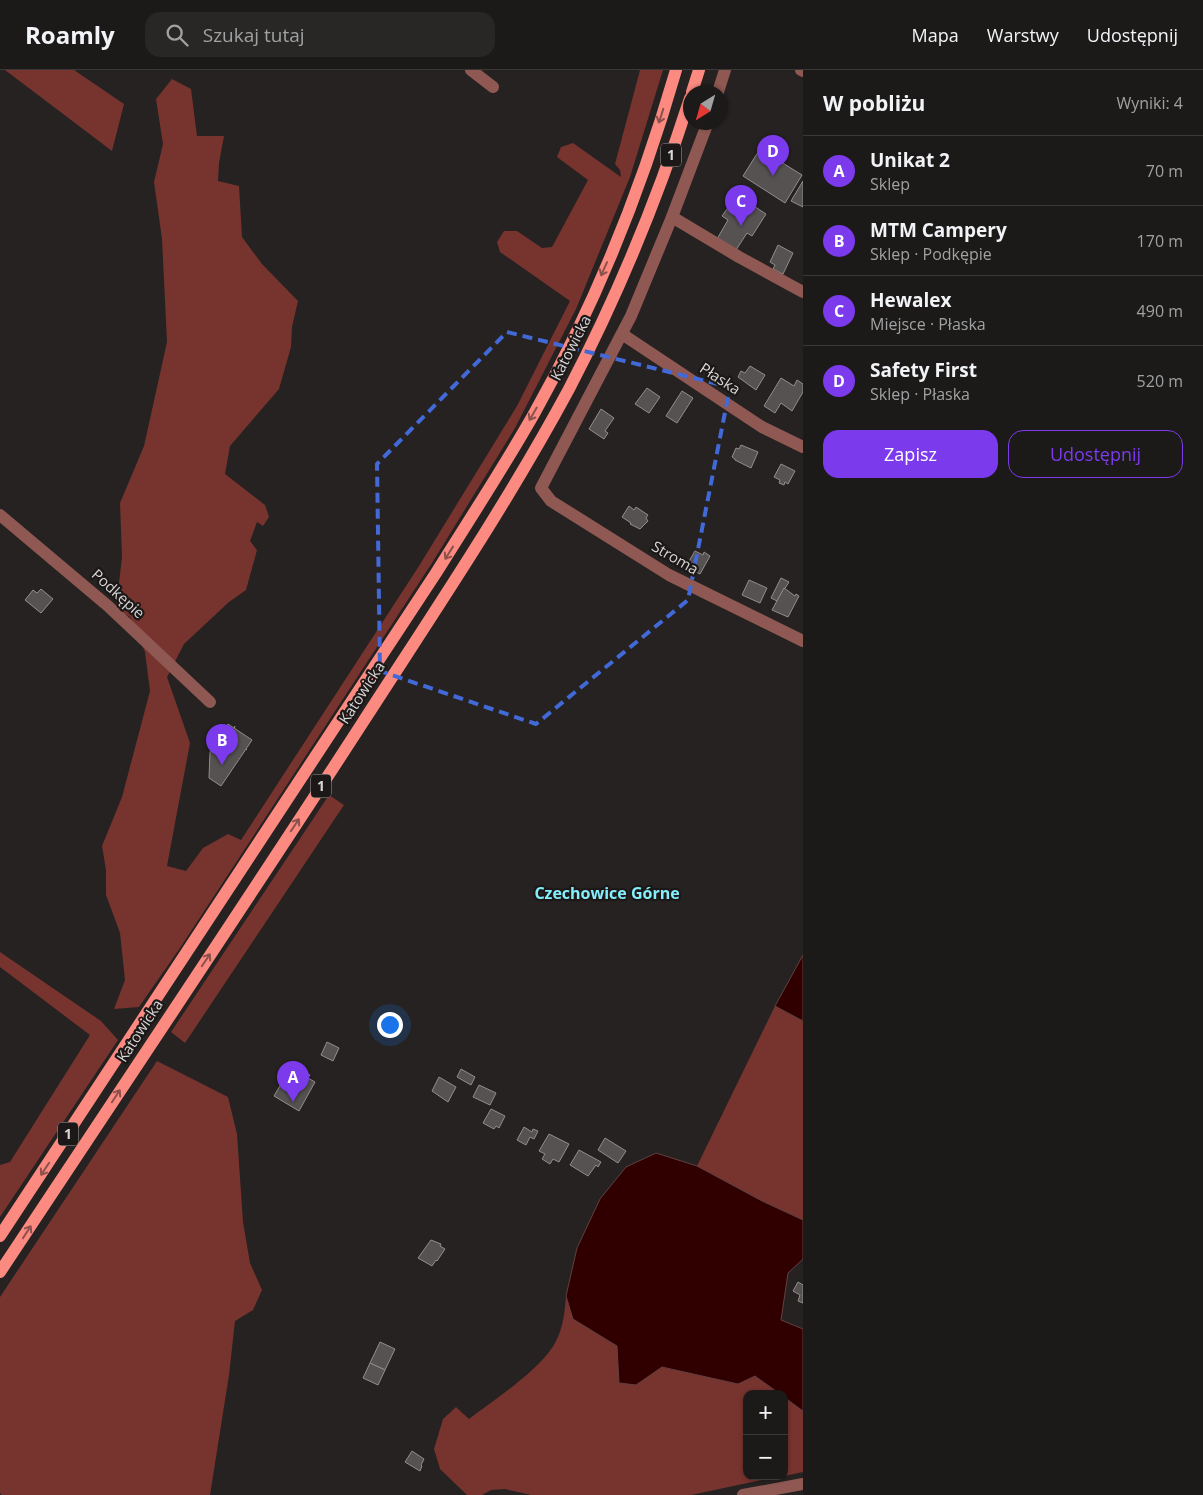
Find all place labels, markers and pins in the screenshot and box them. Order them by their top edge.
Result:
pin: D [757,135,789,176]
pin: C [725,185,757,226]
pin: B [206,724,238,765]
pin: A [277,1061,309,1102]

